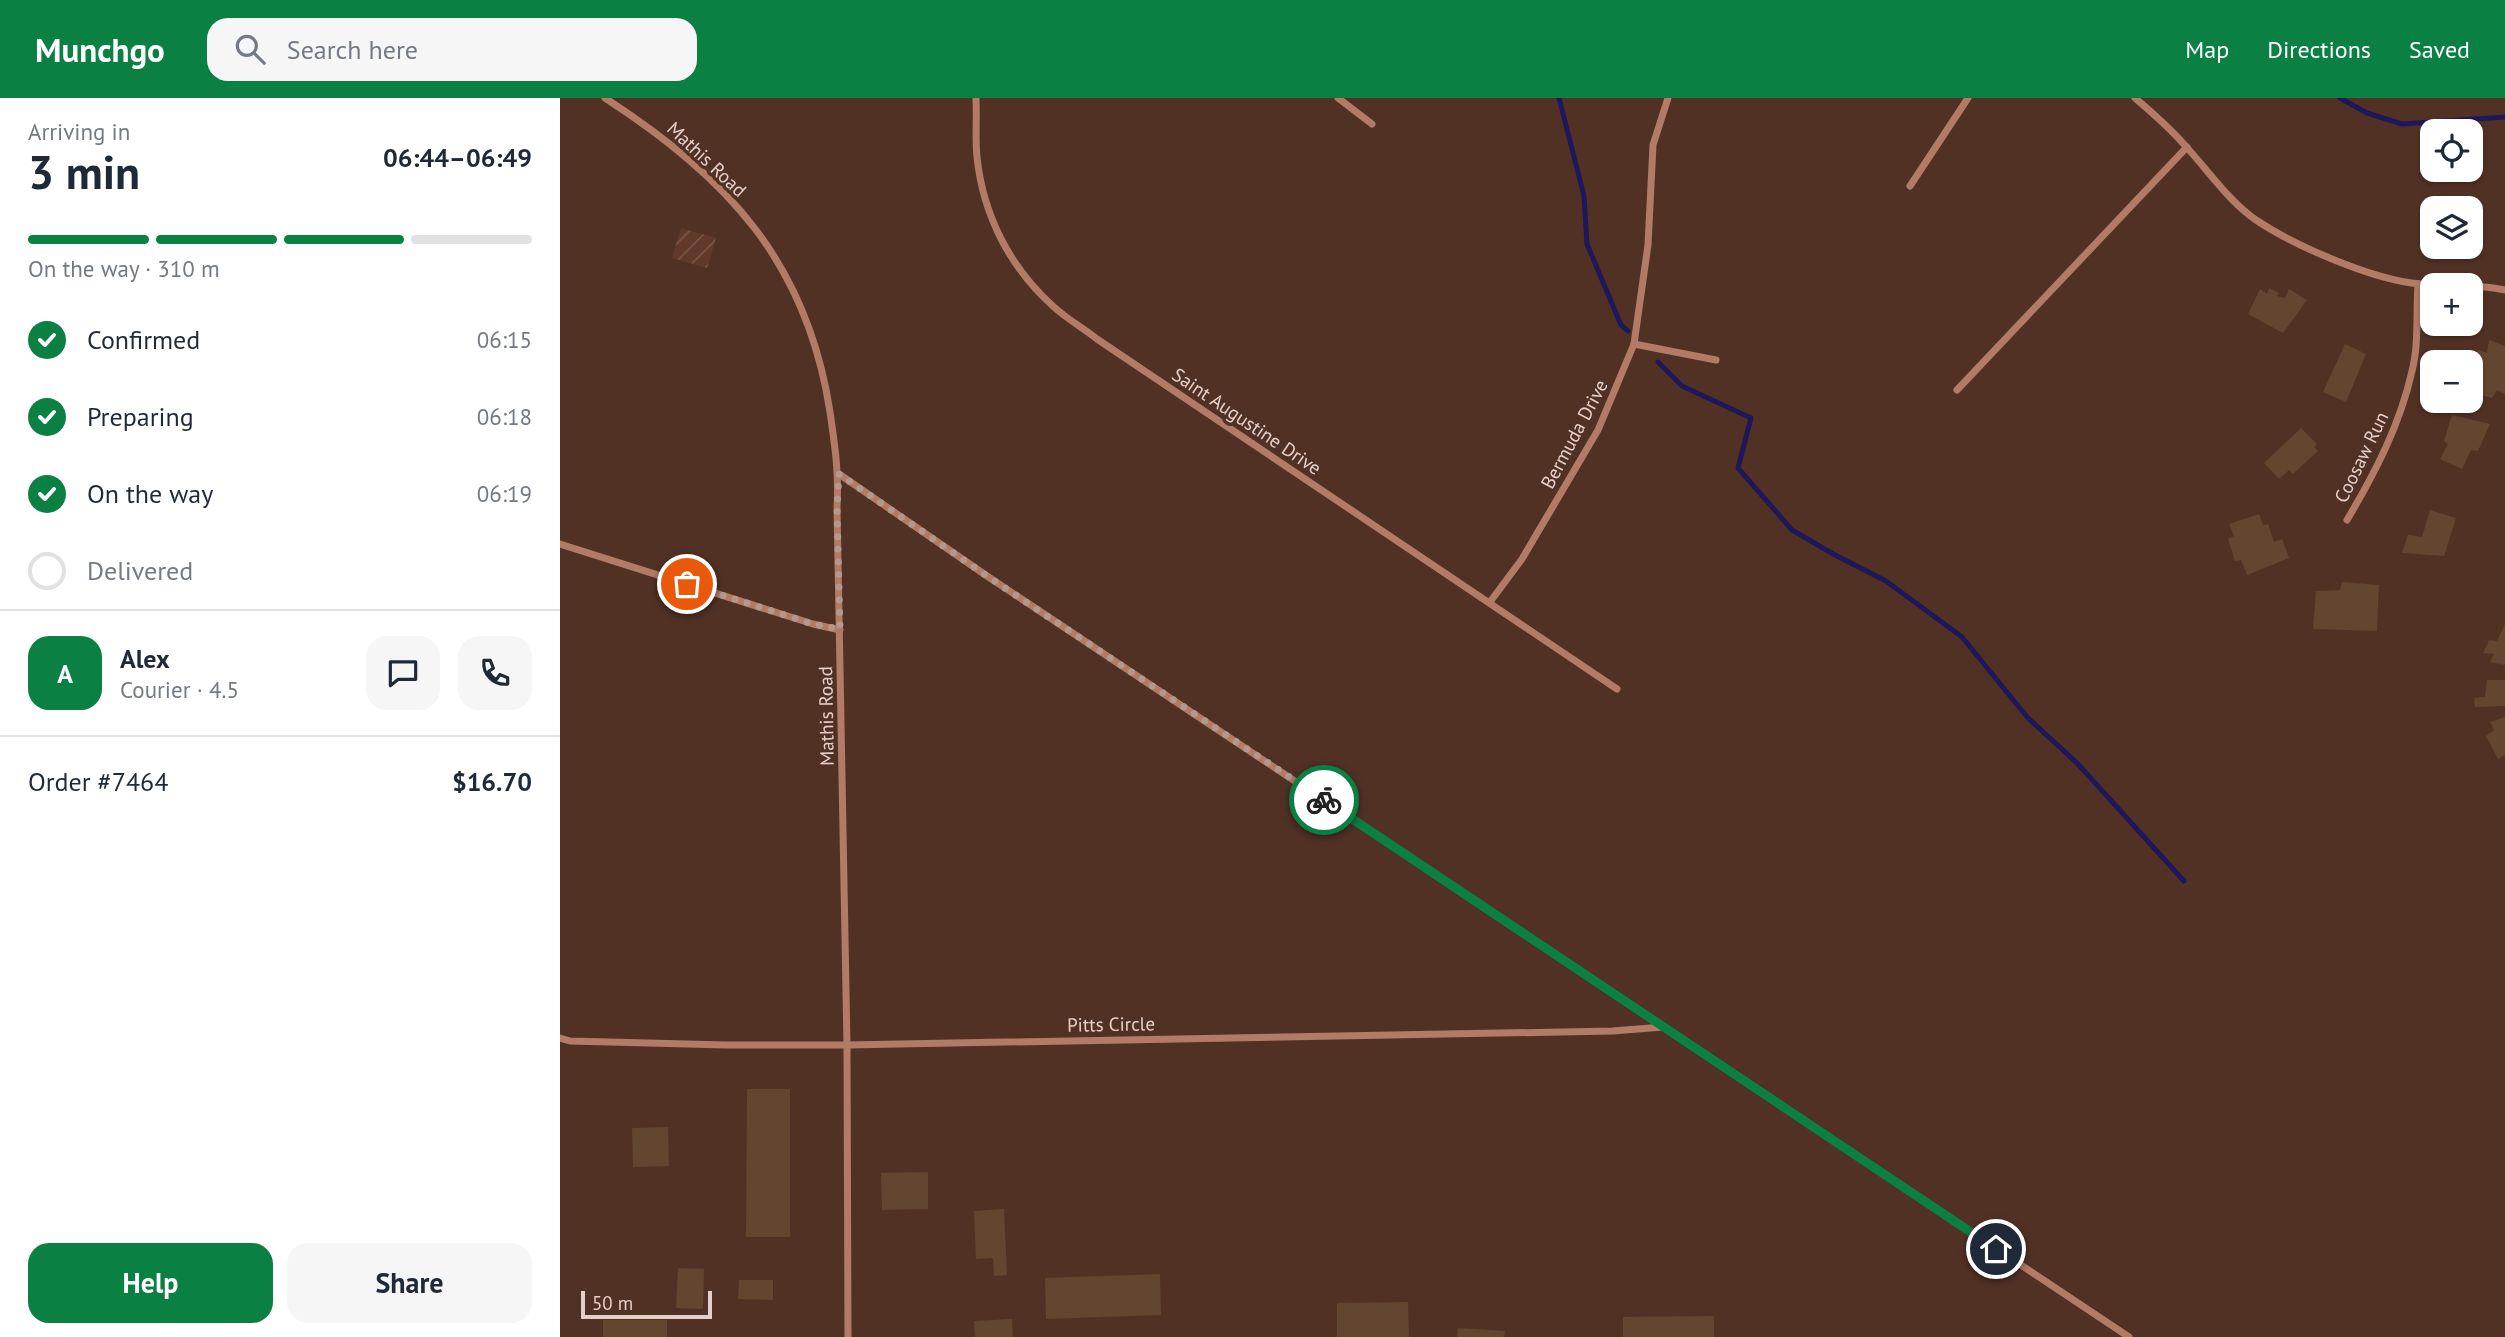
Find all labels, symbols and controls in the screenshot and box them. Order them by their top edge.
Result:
search box [207,18,697,81]
text: Munchgo [35,28,165,71]
icon: search [231,30,269,68]
text: Search here [287,33,418,66]
text: Map [2185,34,2229,65]
text: Directions [2267,34,2371,65]
text: Saved [2409,34,2470,65]
street label: Mathis Road [662,116,752,202]
text: Arriving in [28,117,130,146]
map controls [2420,119,2483,413]
button: locate [2420,119,2483,182]
text: 06:44–06:49 [383,141,532,174]
text: 3 min [28,142,140,202]
button: layers [2420,196,2483,259]
text: On the way · 310 m [28,254,220,283]
button: + [2420,273,2483,336]
icon: check [28,321,66,359]
text: Confirmed [87,323,200,356]
text: 06:15 [477,325,532,354]
button: − [2420,350,2483,413]
street label: Saint Augustine Drive [1168,362,1326,480]
street label: Bermuda Drive [1535,375,1613,493]
icon: check [28,398,66,436]
text: Preparing [87,400,194,433]
text: 06:18 [477,402,532,431]
street label: Coosaw Run [2329,408,2393,506]
icon: check [28,475,66,513]
text: On the way [87,477,213,510]
text: 06:19 [477,479,532,508]
text: Delivered [87,554,193,587]
pin [657,554,717,614]
icon: bag [668,565,706,603]
button: chat [366,636,440,710]
button: phone [458,636,532,710]
text: Alex [120,642,170,675]
text: A [57,657,73,690]
street label: Mathis Road [813,666,839,766]
text: Courier · 4.5 [120,675,239,704]
text: Order #7464 [28,765,168,798]
text: $16.70 [452,765,532,798]
courier [1289,765,1359,835]
icon: bike [1305,781,1343,819]
street label: Pitts Circle [1067,1011,1155,1037]
pin [1966,1219,2026,1279]
icon: home [1977,1230,2015,1268]
button: Help [28,1243,273,1323]
button: Share [287,1243,532,1323]
scale bar [581,1288,712,1320]
text: 50 m [592,1291,633,1315]

